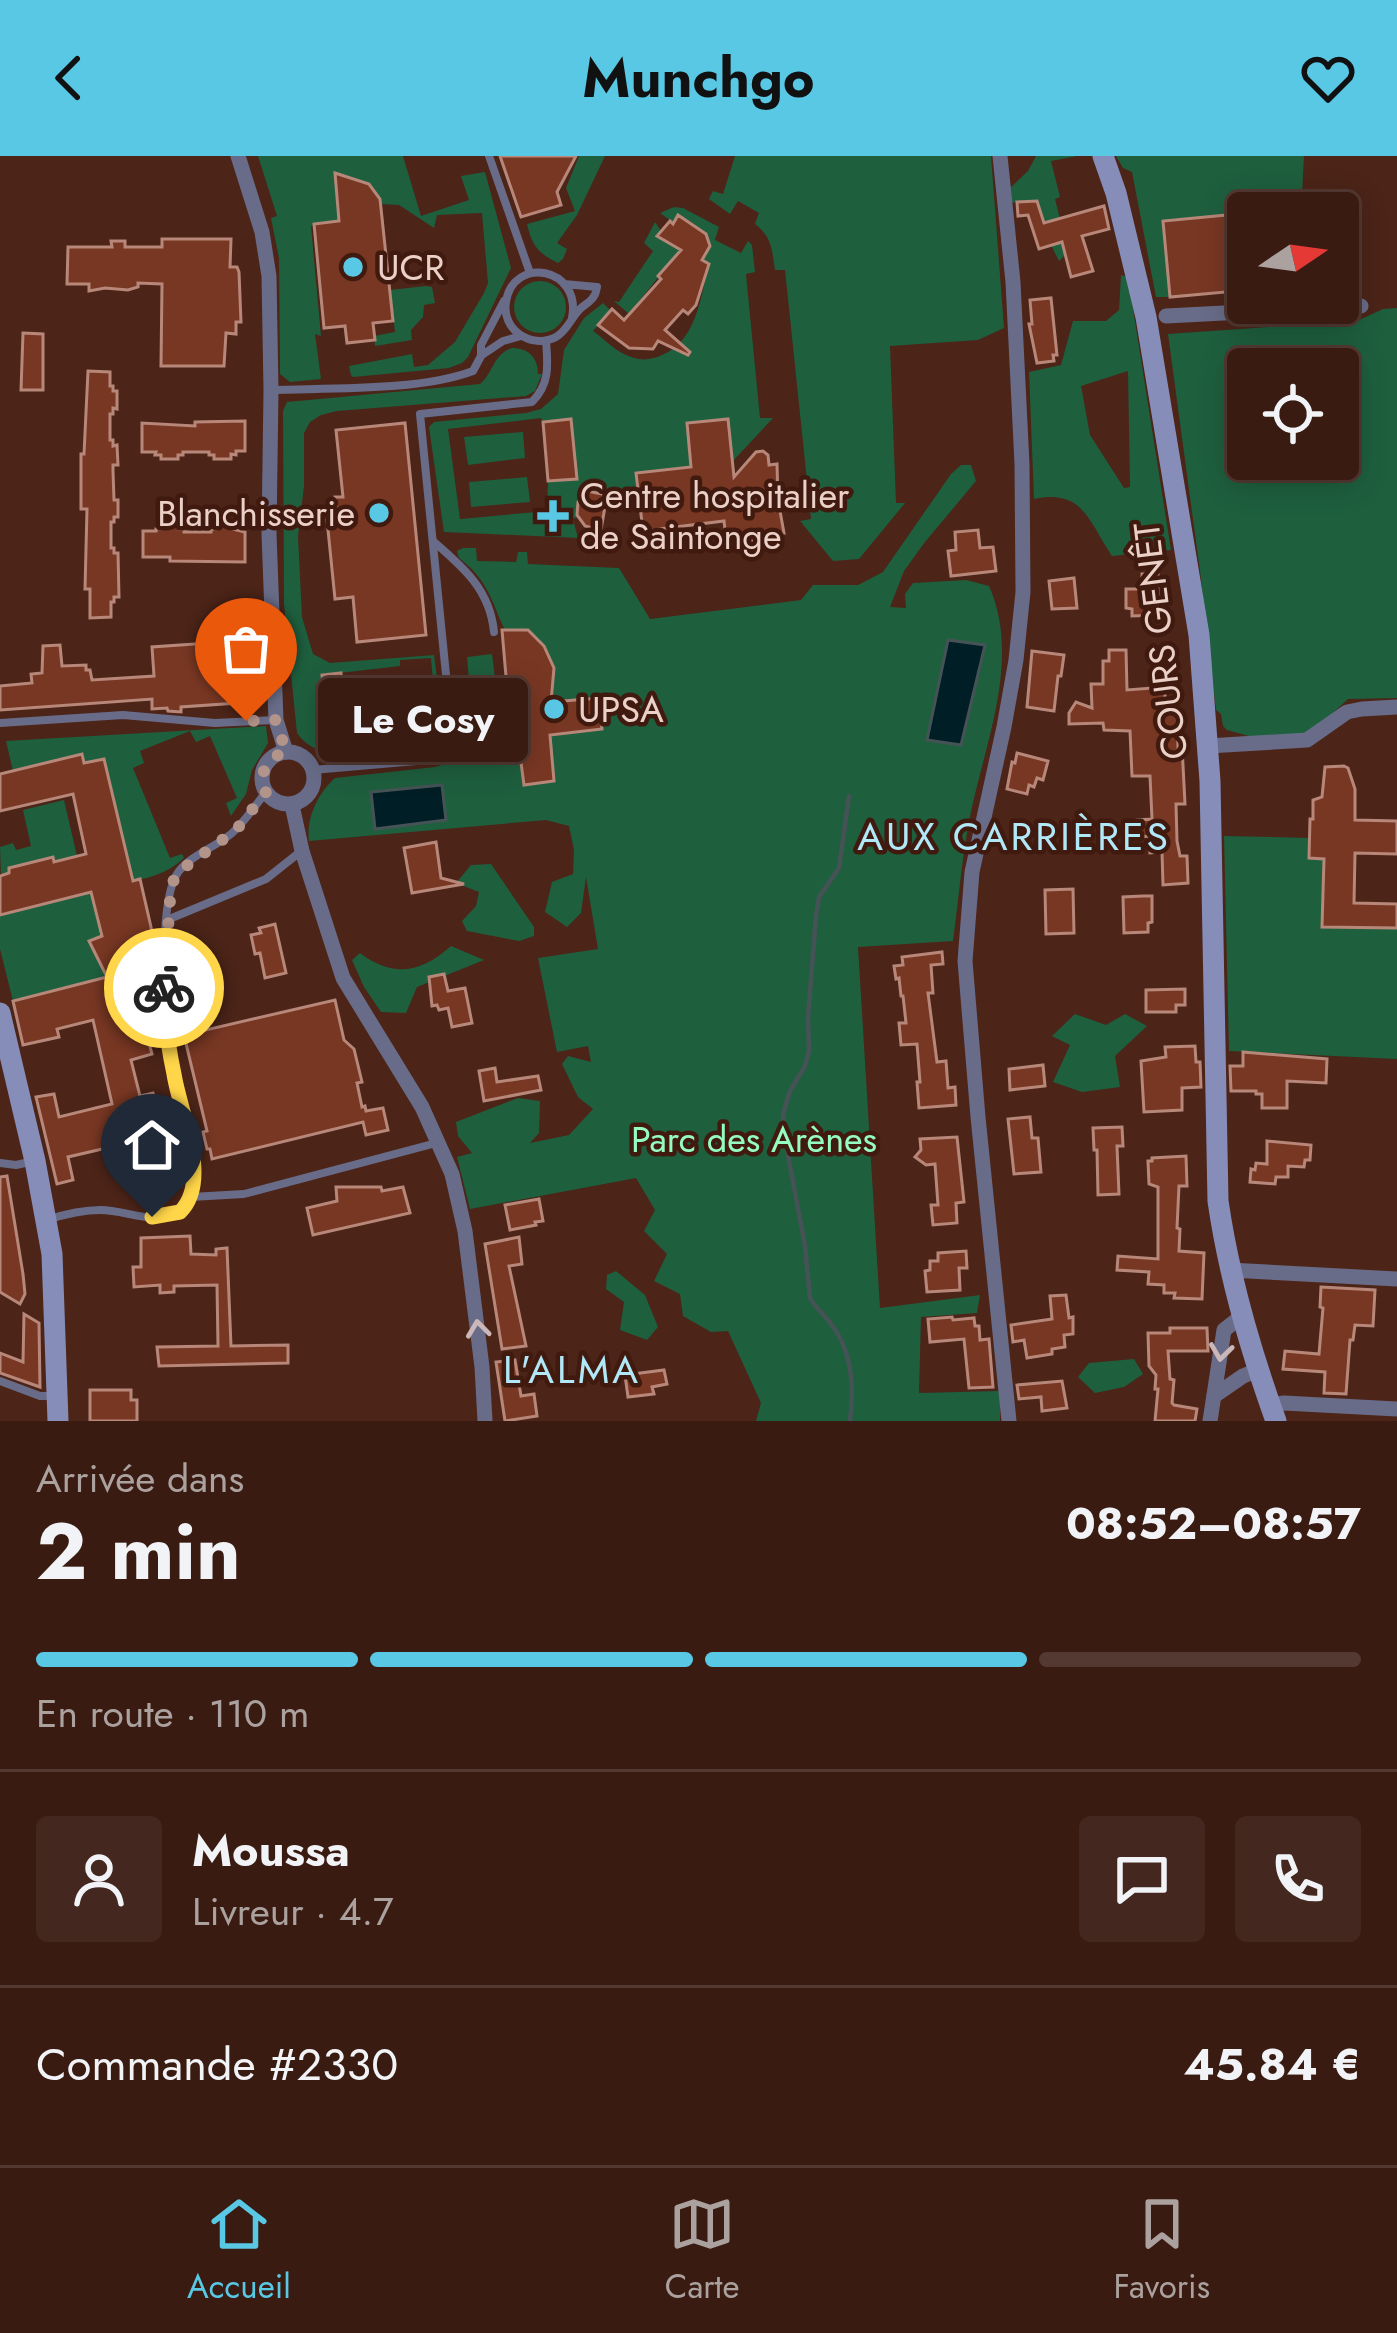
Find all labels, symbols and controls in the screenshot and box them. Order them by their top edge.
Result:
text: Munchgo [582,39,815,117]
icon: back [36,45,102,111]
icon: heart [1295,45,1361,111]
north arrow [1227,192,1359,324]
map controls [1227,192,1359,480]
place label: UCR [377,241,444,293]
marker: UCR [340,254,366,280]
button: locate [1227,348,1359,480]
place label: Centre hospitalier de Saintonge [580,469,850,562]
place label: Blanchisserie [157,487,355,539]
marker: Blanchisserie [366,500,392,526]
marker: Centre hospitalier de Saintonge [537,500,569,532]
street label: COURS GENÊT [1120,519,1200,763]
pin [195,598,297,721]
icon: bag [213,616,279,682]
callout: Le Cosy [318,679,528,763]
place label: UPSA [578,683,664,735]
text: Le Cosy [352,691,494,748]
marker: UPSA [541,696,567,722]
district label: AUX CARRIÈRES [857,808,1171,865]
courier [104,928,224,1048]
icon: bike [131,955,197,1021]
pin [101,1094,203,1217]
icon: home [119,1112,185,1178]
park label: Parc des Arènes [631,1113,877,1165]
one-way arrow [465,1319,491,1339]
district label: L'ALMA [503,1341,641,1398]
one-way arrow [1209,1342,1235,1361]
text: Arrivée dans [36,1450,244,1507]
text: 08:52–08:57 [1066,1491,1361,1556]
text: 2 min [36,1496,241,1608]
text: En route · 110 m [36,1685,309,1742]
button: person [36,1816,162,1942]
button: chat [1079,1816,1205,1942]
button: phone [1235,1816,1361,1942]
text: Moussa [192,1818,350,1883]
text: Livreur · 4.7 [192,1883,394,1940]
text: Commande #2330 [36,2032,398,2097]
text: 45.84 € [1183,2032,1361,2097]
tab: Accueil [187,2191,291,2310]
tab: Carte [665,2191,740,2310]
tab: Favoris [1114,2191,1210,2310]

